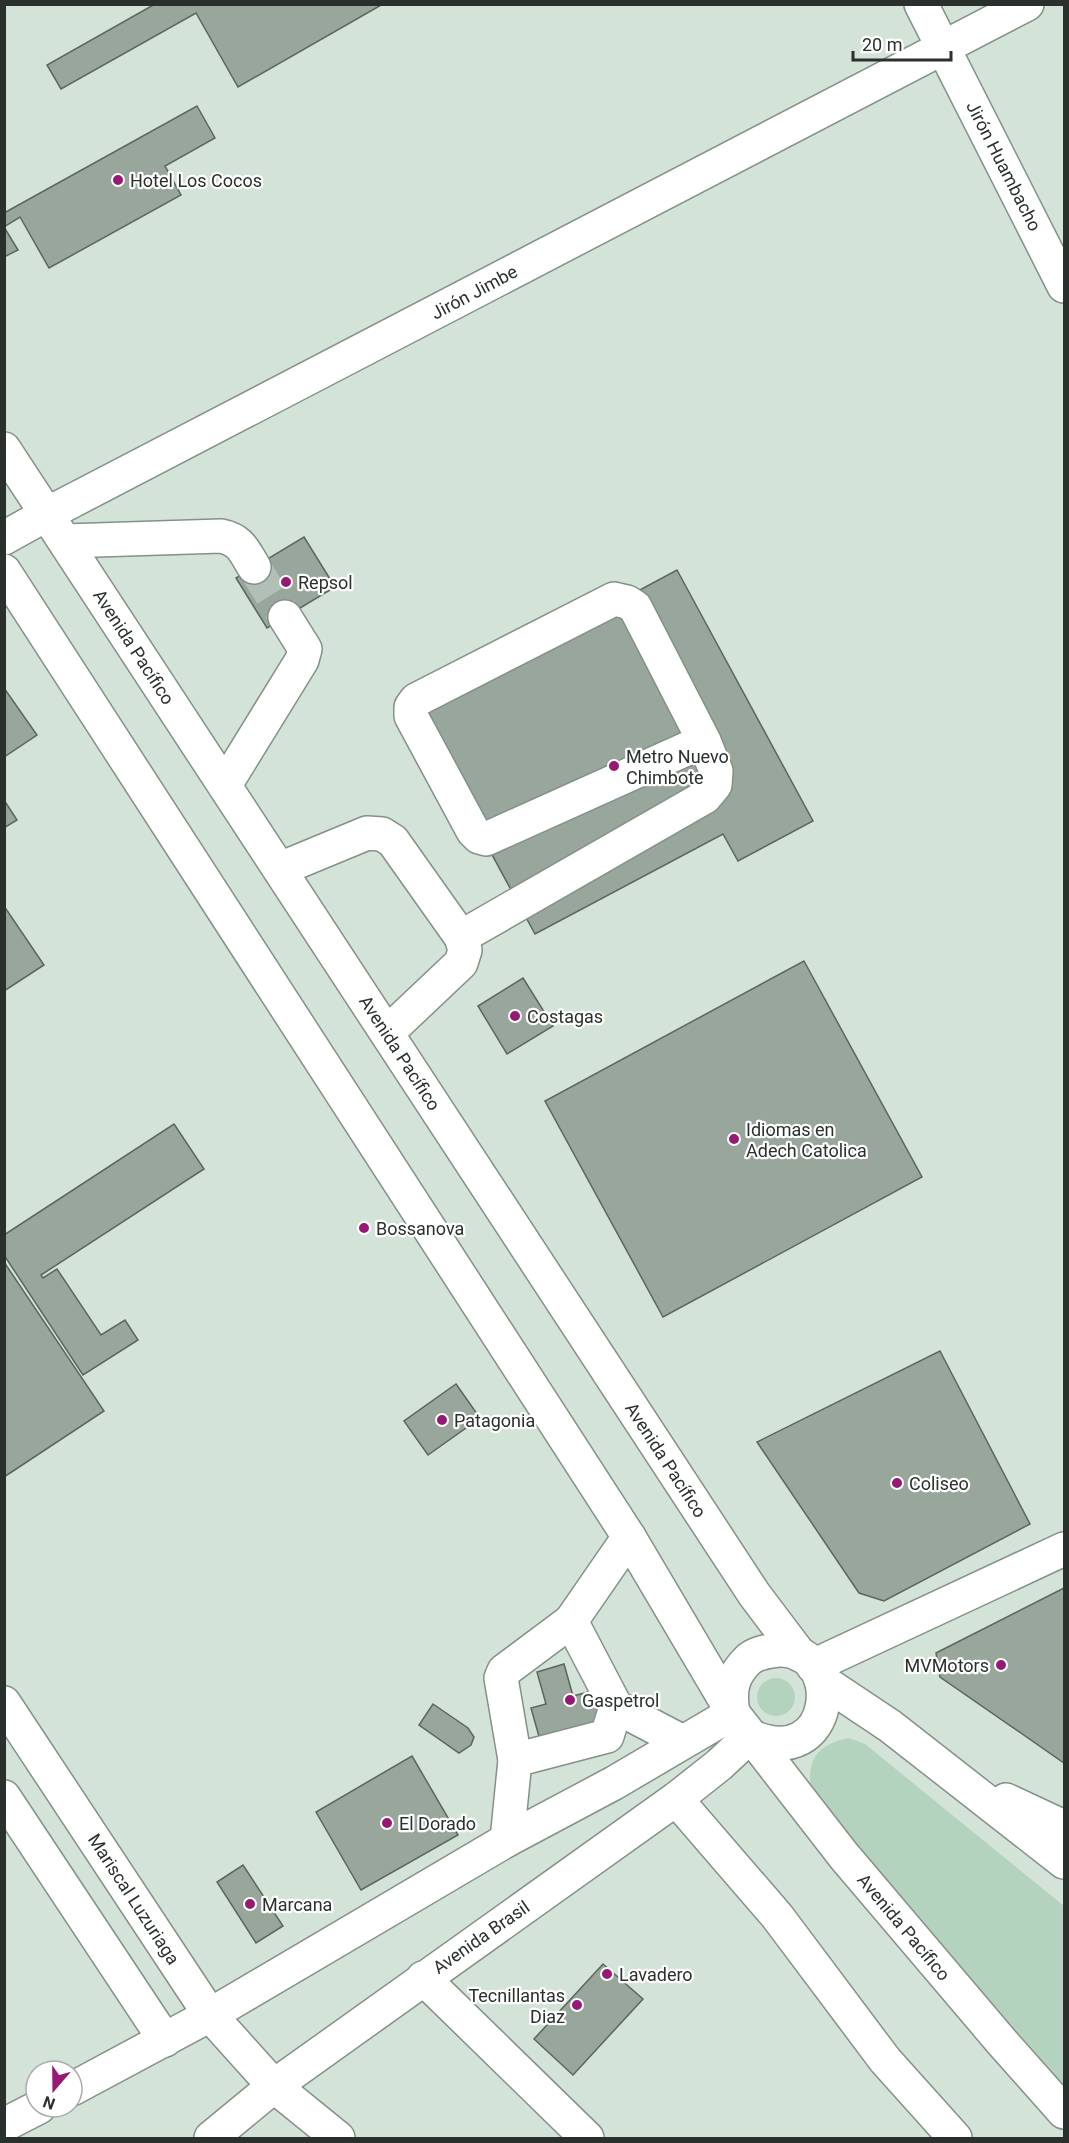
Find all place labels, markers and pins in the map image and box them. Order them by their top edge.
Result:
place label: Hotel Los Cocos [130,170,262,191]
marker: Hotel Los Cocos [111,173,125,187]
place label: Repsol [298,572,353,593]
marker: Repsol [279,575,293,589]
place label: Metro Nuevo Chimbote [626,746,729,788]
marker: Metro Nuevo Chimbote [607,759,621,773]
place label: Costagas [527,1006,603,1027]
marker: Costagas [508,1009,522,1023]
place label: Idiomas en Adech Catolica [746,1119,867,1161]
marker: Idiomas en Adech Catolica [727,1132,741,1146]
place label: Bossanova [376,1218,464,1239]
marker: Bossanova [357,1221,371,1235]
place label: Patagonia [454,1410,535,1431]
marker: Patagonia [435,1413,449,1427]
place label: Coliseo [909,1473,969,1494]
marker: Coliseo [890,1476,904,1490]
place label: MVMotors [904,1655,989,1676]
marker: MVMotors [994,1658,1008,1672]
place label: Gaspetrol [582,1690,659,1711]
marker: Gaspetrol [563,1693,577,1707]
place label: El Dorado [399,1813,476,1834]
marker: El Dorado [380,1816,394,1830]
place label: Marcana [262,1894,332,1915]
marker: Marcana [243,1897,257,1911]
place label: Lavadero [619,1964,693,1985]
marker: Lavadero [600,1967,614,1981]
place label: Tecnillantas Diaz [468,1985,565,2027]
marker: Tecnillantas Diaz [570,1998,584,2012]

